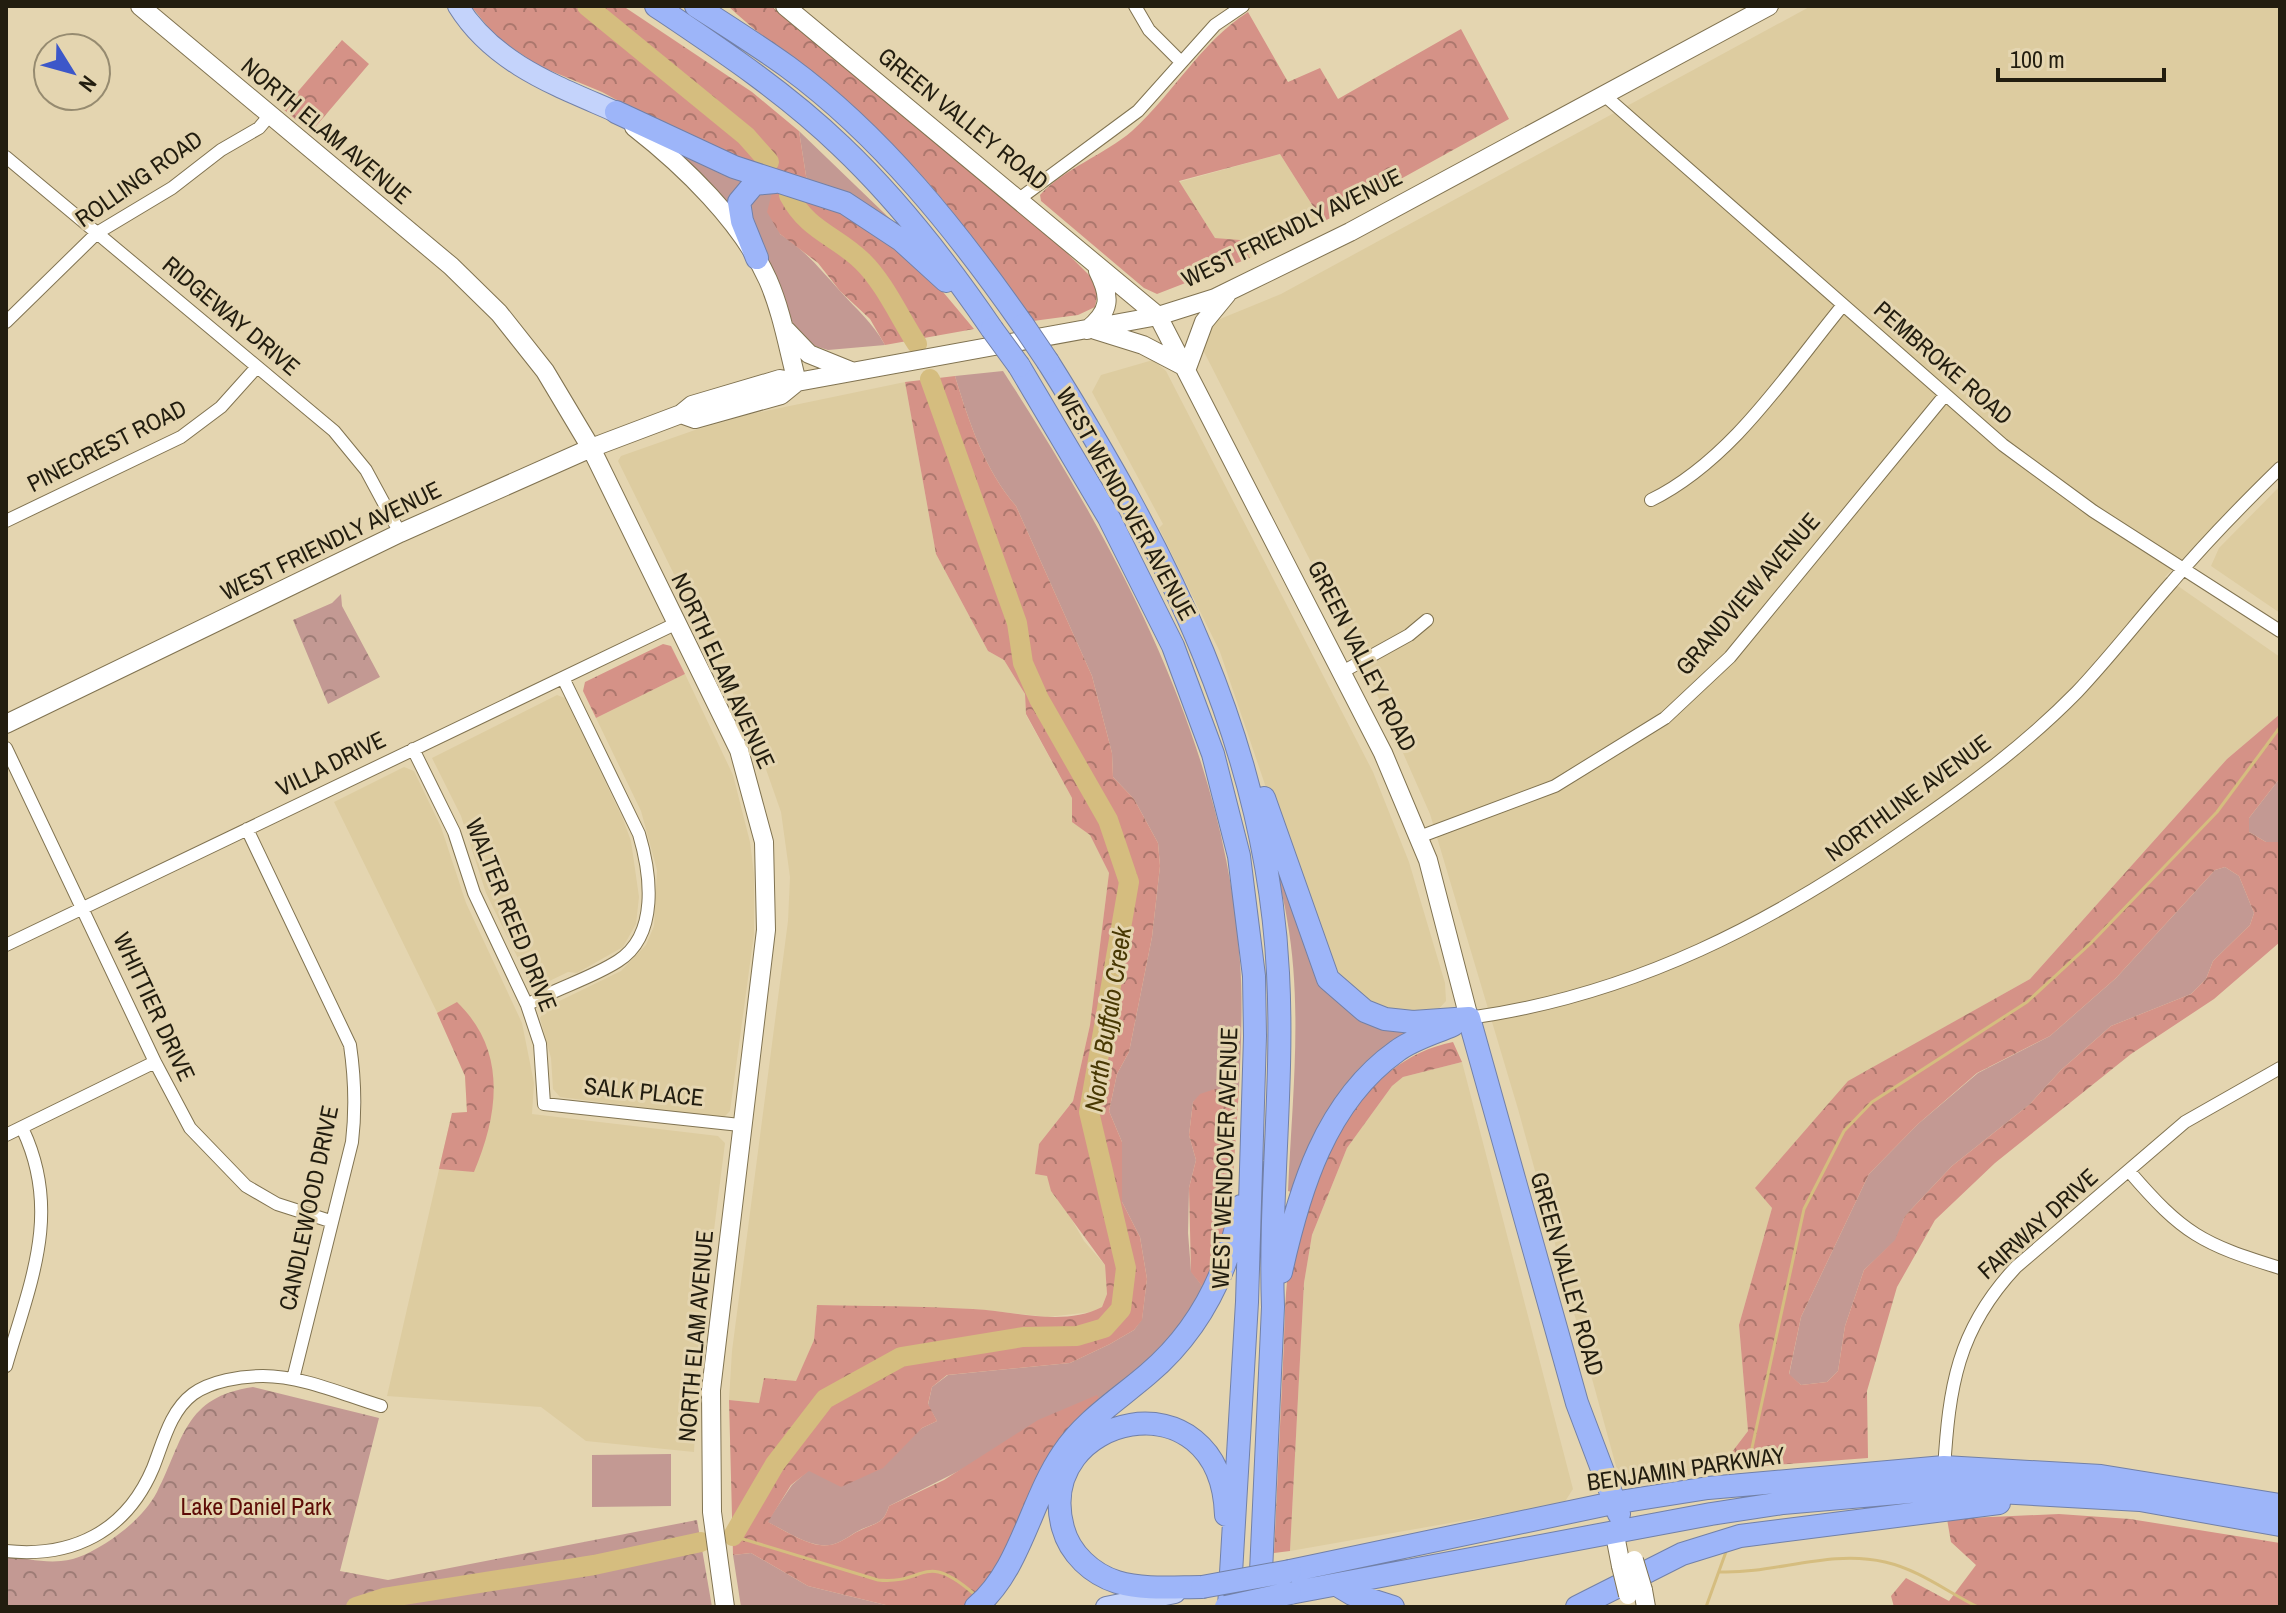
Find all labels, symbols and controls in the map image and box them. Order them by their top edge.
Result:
north arrow [32,32,112,112]
scale bar [1998,32,2164,82]
street label: GREEN VALLEY ROAD [872,40,1055,197]
text: 100 m [2010,43,2065,75]
street label: NORTH ELAM AVENUE [235,50,418,211]
text: N [72,70,104,98]
street label: ROLLING ROAD [68,122,209,234]
street label: WEST FRIENDLY AVENUE [1176,160,1407,294]
street label: RIDGEWAY DRIVE [156,248,307,382]
street label: PEMBROKE ROAD [1868,293,2020,431]
street label: WEST WENDOVER AVENUE [1049,381,1204,626]
street label: PINECREST ROAD [21,391,192,499]
street label: WEST FRIENDLY AVENUE [215,473,446,607]
street label: GRANDVIEW AVENUE [1668,505,1827,681]
street label: GREEN VALLEY ROAD [1301,555,1425,757]
street label: NORTH ELAM AVENUE [664,567,783,774]
street label: VILLA DRIVE [270,723,391,803]
street label: NORTHLINE AVENUE [1818,726,1997,868]
street label: WALTER REED DRIVE [459,813,565,1016]
water label: North Buffalo Creek [1076,923,1140,1114]
street label: WHITTIER DRIVE [106,927,203,1086]
street label: WEST WENDOVER AVENUE [1203,1027,1245,1289]
street label: SALK PLACE [583,1069,706,1113]
street label: CANDLEWOOD DRIVE [271,1102,345,1313]
street label: FAIRWAY DRIVE [1970,1161,2104,1286]
street label: GREEN VALLEY ROAD [1524,1168,1612,1379]
street label: NORTH ELAM AVENUE [670,1229,720,1443]
street label: BENJAMIN PARKWAY [1585,1438,1787,1498]
park label: Lake Daniel Park [181,1490,332,1522]

